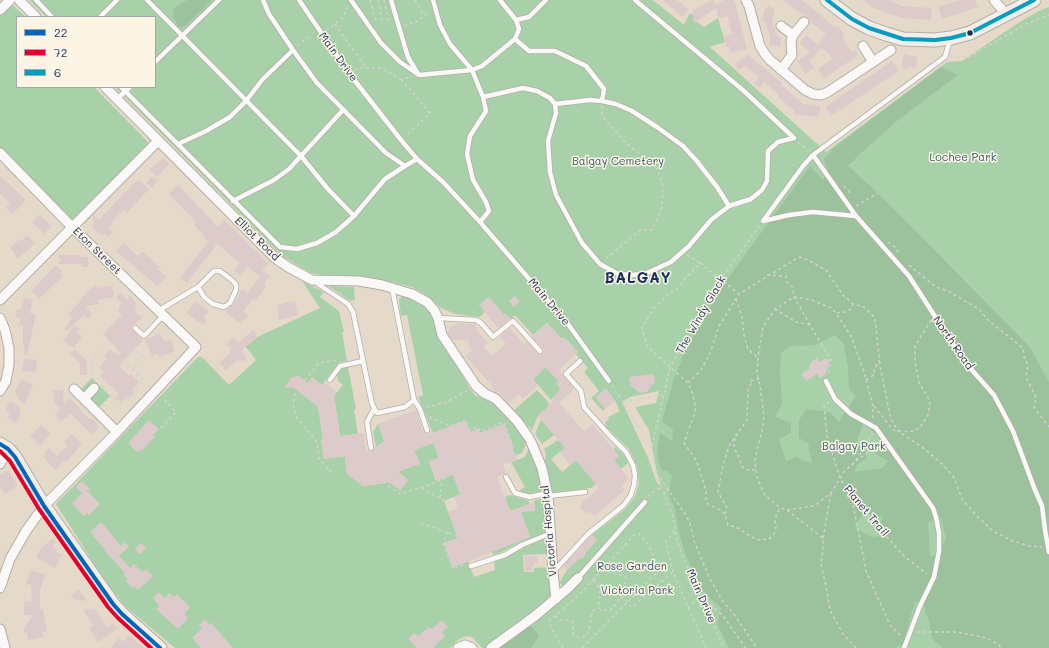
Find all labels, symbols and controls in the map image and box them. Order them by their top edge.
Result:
legend [16,16,156,88]
text: 22 [54,24,67,40]
unlabelled marker [965,28,975,38]
street label: Main Drive [316,30,360,84]
text: 72 [54,44,67,60]
text: 6 [54,64,61,80]
park label: Lochee Park [929,151,997,165]
park label: Balgay Cemetery [572,155,664,169]
street label: Elliot Road [232,214,282,264]
street label: Eton Street [70,225,124,277]
district label: BALGAY [604,269,672,287]
street label: The Windy Glack [673,274,729,356]
street label: Main Drive [525,276,573,328]
street label: North Road [930,314,976,372]
park label: Balgay Park [822,440,886,454]
street label: Planet Trail [841,483,891,539]
street label: Victoria Hospital [538,485,560,577]
park label: Rose Garden [597,560,667,574]
street label: Main Drive [683,567,719,625]
park label: Victoria Park [601,584,673,598]

